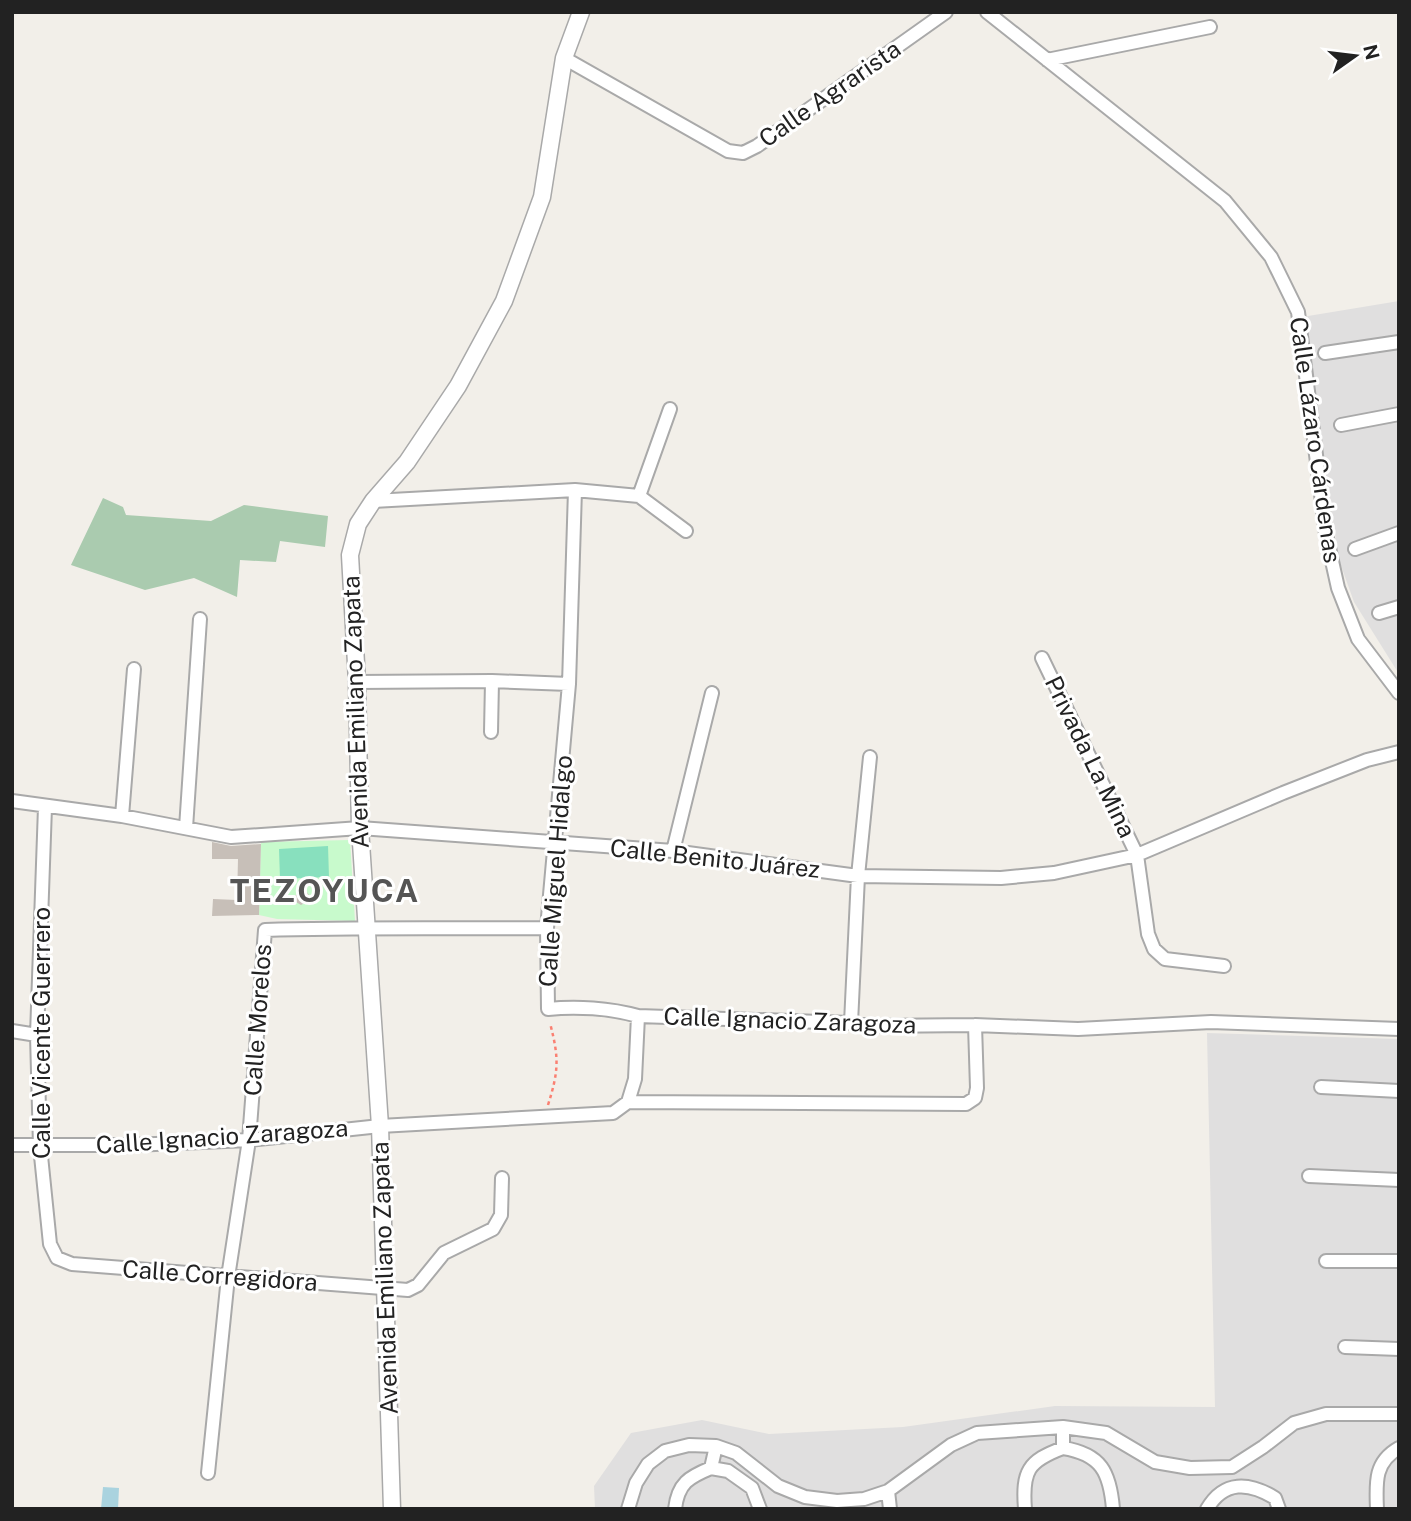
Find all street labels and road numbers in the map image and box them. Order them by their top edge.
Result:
street label: Calle Agrarista [753,34,905,152]
street label: Calle Lázaro Cárdenas [1285,315,1347,565]
street label: Avenida Emiliano Zapata [336,575,374,849]
street label: Privada La Mina [1040,671,1142,842]
street label: Calle Miguel Hidalgo [533,754,577,988]
street label: Calle Benito Juárez [609,833,821,883]
street label: Calle Vicente Guerrero [27,907,55,1159]
street label: Calle Morelos [238,943,276,1097]
street label: Calle Ignacio Zaragoza [663,1002,917,1038]
street label: Calle Ignacio Zaragoza [95,1113,349,1159]
street label: Avenida Emiliano Zapata [365,1141,403,1415]
street label: Calle Corregidora [122,1254,319,1296]

